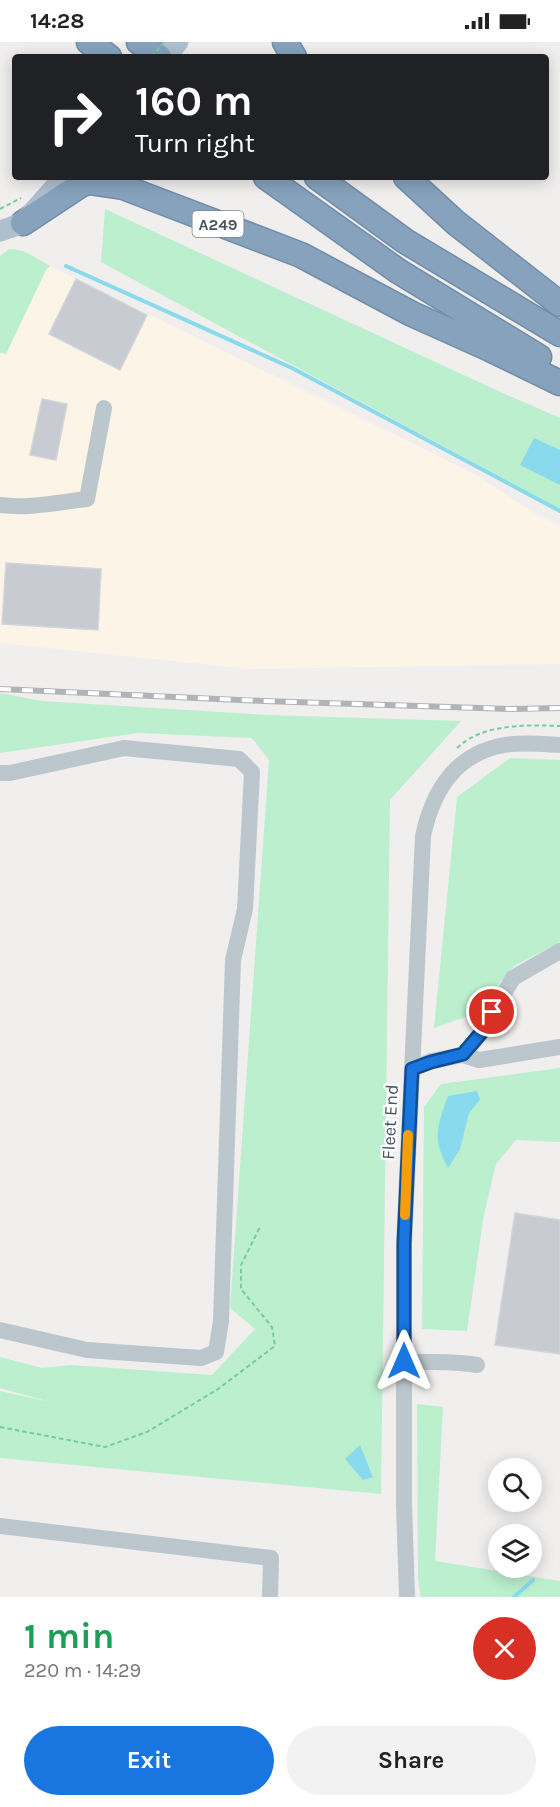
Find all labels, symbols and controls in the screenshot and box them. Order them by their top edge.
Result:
text: 14:28 [30,8,84,34]
text: 160 m [135,76,253,126]
icon: right [36,78,114,156]
text: Turn right [135,127,255,159]
road number: A249 [192,211,244,237]
pin [466,986,517,1037]
icon: arrive [475,995,508,1028]
street label: Fleet End [377,1084,403,1160]
position arrow [372,1329,436,1393]
map controls [488,1458,542,1578]
button: search [488,1458,542,1512]
button: layers [488,1524,542,1578]
text: 1 min [24,1615,114,1657]
button: close [473,1617,536,1680]
text: 220 m · 14:29 [24,1659,141,1682]
button: Exit [24,1726,274,1795]
button: Share [286,1726,536,1795]

